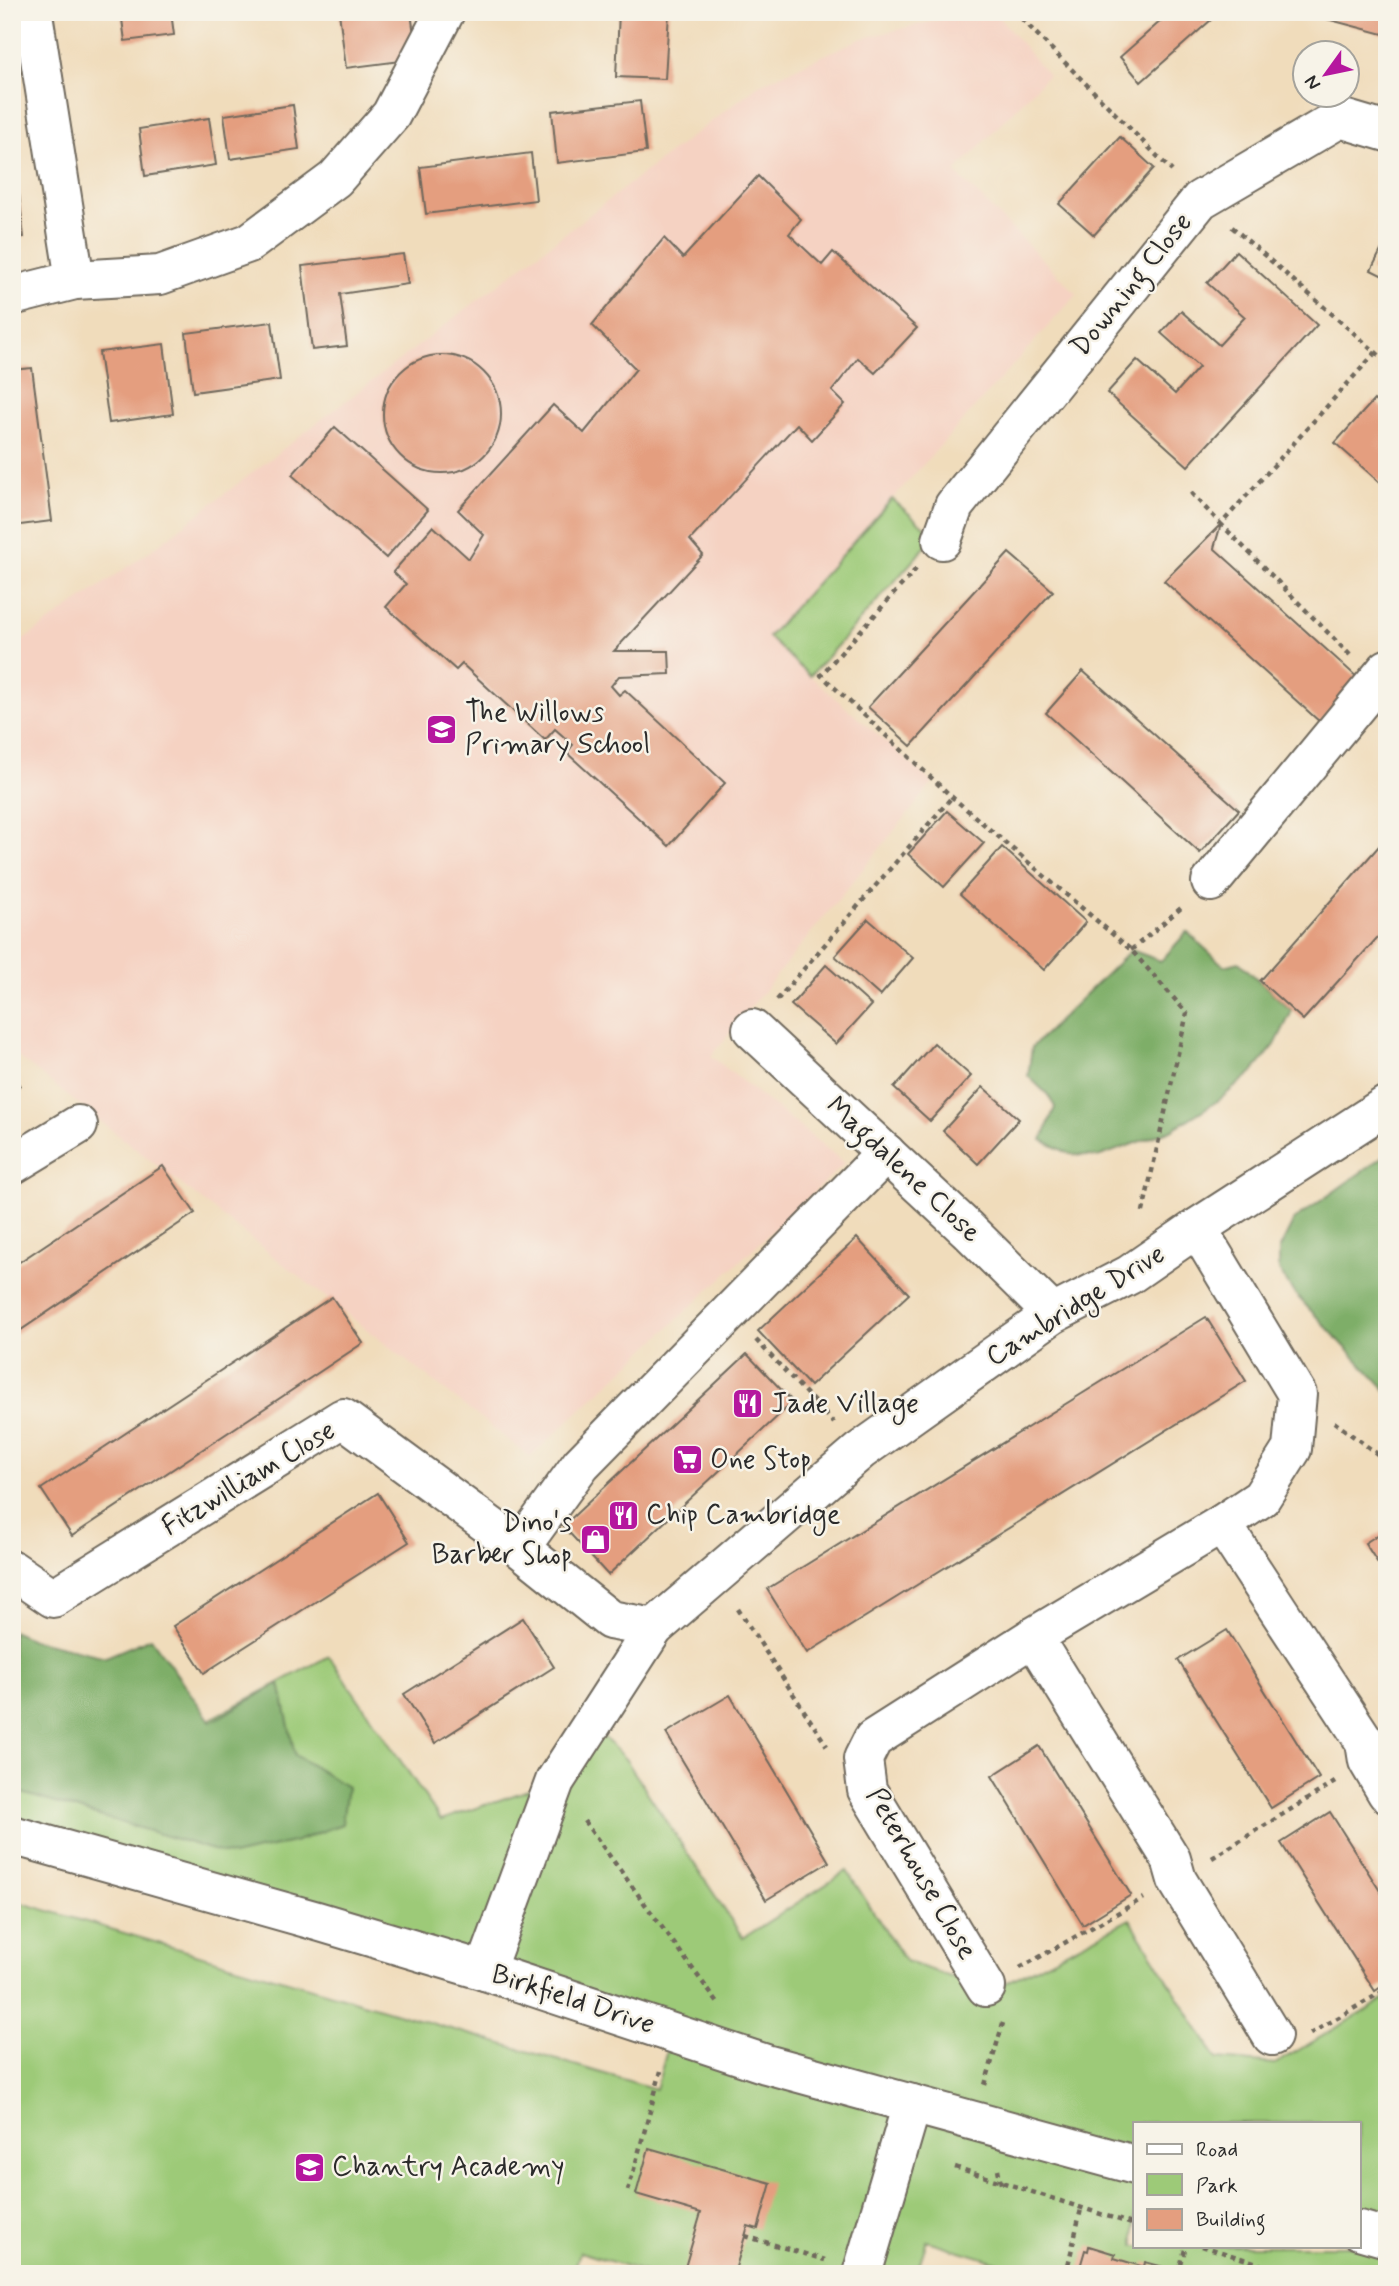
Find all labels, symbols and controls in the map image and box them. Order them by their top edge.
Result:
north arrow [1290,38,1360,108]
text: N [1299,70,1327,95]
street label: Downing Close [1063,205,1204,366]
place label: The Willows Primary School [465,695,650,764]
school or university icon: The Willows Primary School [425,712,459,746]
street label: Magdalene Close [815,1088,989,1254]
street label: Cambridge Drive [980,1236,1174,1378]
place label: Jade Village [771,1386,919,1425]
restaurant icon: Jade Village [731,1387,765,1421]
street label: Fitzwilliam Close [155,1413,343,1545]
place label: One Stop [710,1442,811,1479]
supermarket icon: One Stop [670,1443,704,1477]
place label: Chip Cambridge [646,1497,841,1536]
restaurant icon: Chip Cambridge [606,1498,640,1532]
place label: Dino's Barber Shop [432,1505,572,1574]
shop icon: Dino's Barber Shop [578,1522,612,1556]
street label: Peterhouse Close [857,1781,985,1967]
street label: Birkfield Drive [487,1956,659,2044]
legend [1133,2122,1360,2248]
text: Road [1196,2136,1238,2164]
place label: Chantry Academy [332,2149,565,2186]
school or university icon: Chantry Academy [292,2150,326,2184]
text: Park [1196,2172,1238,2200]
text: Building [1196,2206,1266,2236]

